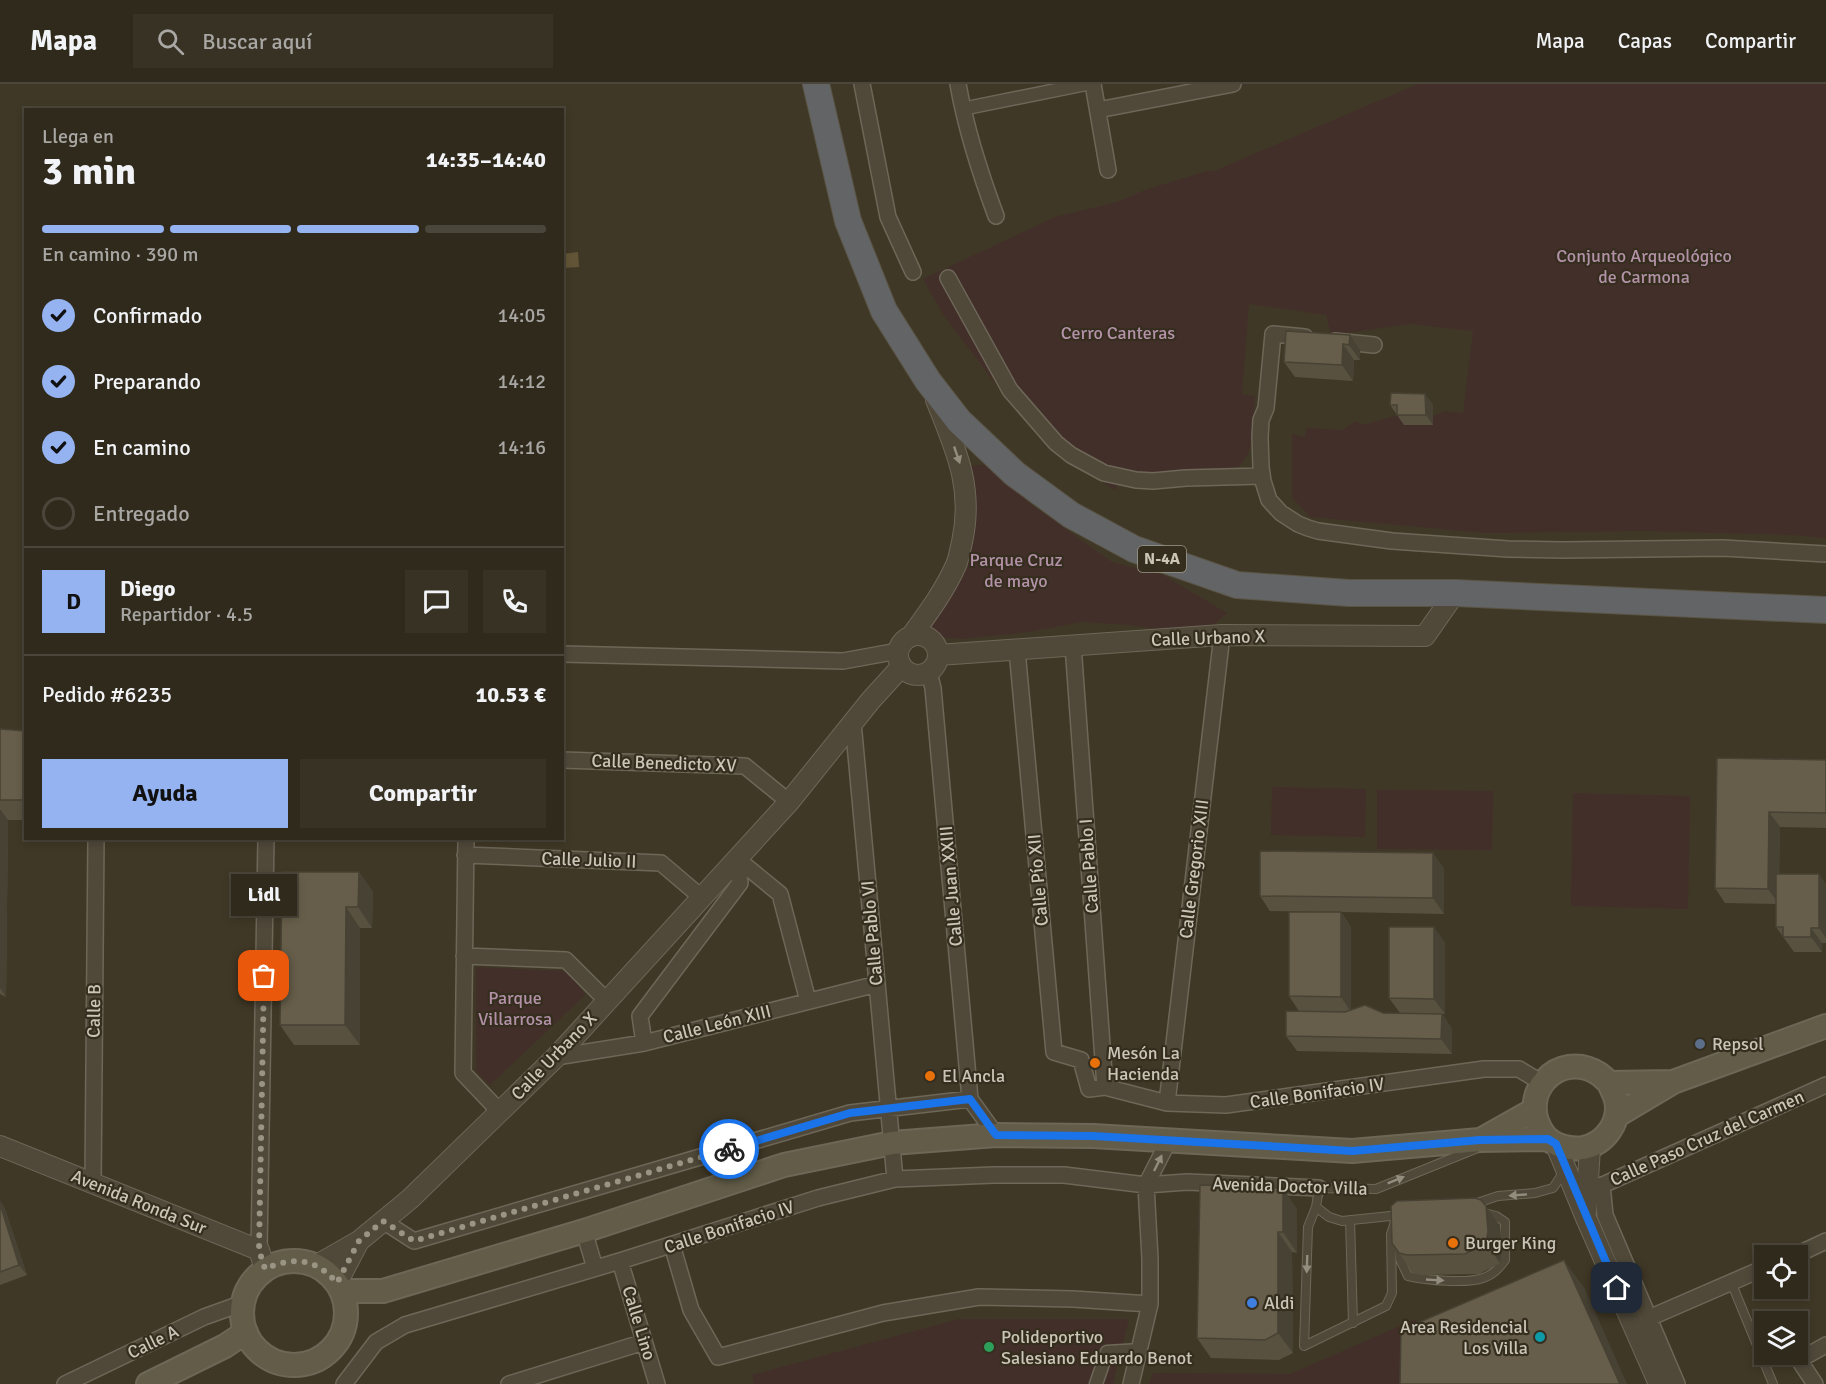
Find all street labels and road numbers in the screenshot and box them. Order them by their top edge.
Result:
road number: N-4A [1138,546,1186,572]
street label: Calle Urbano X [1151,625,1266,651]
street label: Calle Benedicto XV [591,749,737,777]
street label: Calle Gregorio XIII [1175,798,1213,940]
street label: Calle Pablo I [1075,818,1103,914]
street label: Calle Juan XXIII [935,825,967,947]
street label: Calle Pío XII [1023,833,1053,927]
street label: Calle Julio II [541,847,637,873]
street label: Calle Pablo VI [856,879,888,987]
street label: Calle B [83,984,105,1038]
street label: Calle León XIII [661,1000,773,1048]
street label: Calle Urbano X [506,1007,602,1105]
street label: Calle Bonifacio IV [1248,1073,1386,1113]
street label: Calle Paso Cruz del Carmen [1607,1085,1807,1191]
street label: Avenida Ronda Sur [68,1165,210,1239]
street label: Avenida Doctor Villa [1212,1172,1368,1200]
street label: Calle Bonifacio IV [661,1195,797,1258]
street label: Calle Lino [617,1283,661,1363]
street label: Calle A [124,1320,182,1364]

